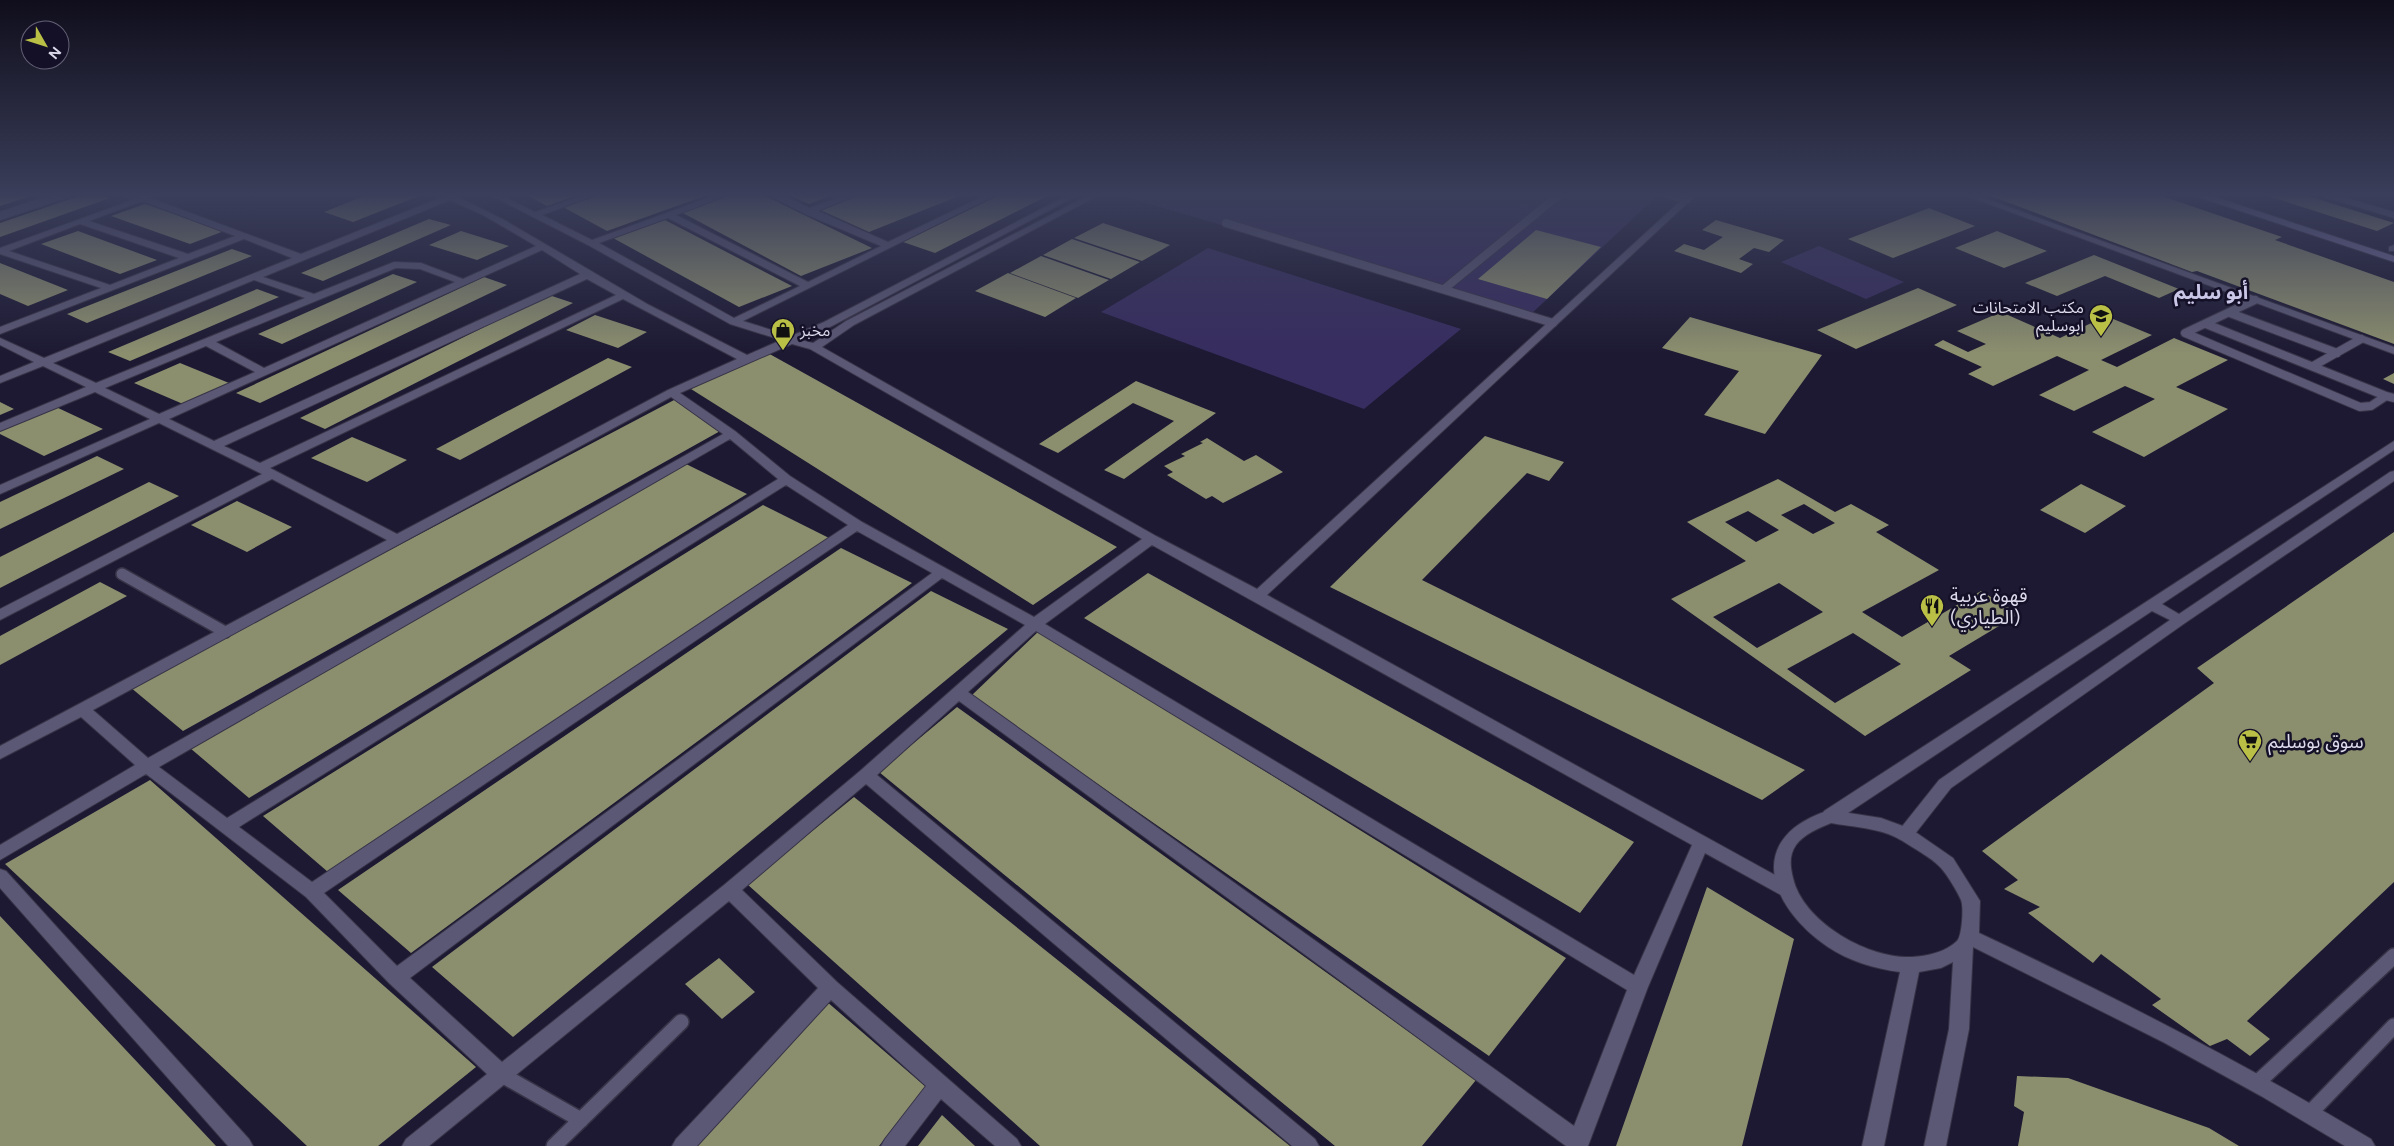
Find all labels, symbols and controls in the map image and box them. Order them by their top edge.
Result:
north arrow [20,20,70,70]
text: N [45,43,65,62]
district label: أبو سليم [2174,279,2248,307]
place label: مكتب الامتحانات ابوسليم [1973,298,2084,338]
school or university icon: مكتب الامتحانات ابوسليم [2088,303,2114,337]
shop icon: مخبز [770,317,796,351]
place label: مخبز [799,321,830,340]
place label: قهوة عربية (الطياري) [1950,584,2027,632]
restaurant icon: قهوة عربية (الطياري) [1919,593,1945,627]
supermarket icon: سوق بوسليم [2237,728,2263,762]
place label: سوق بوسليم [2268,730,2364,756]

